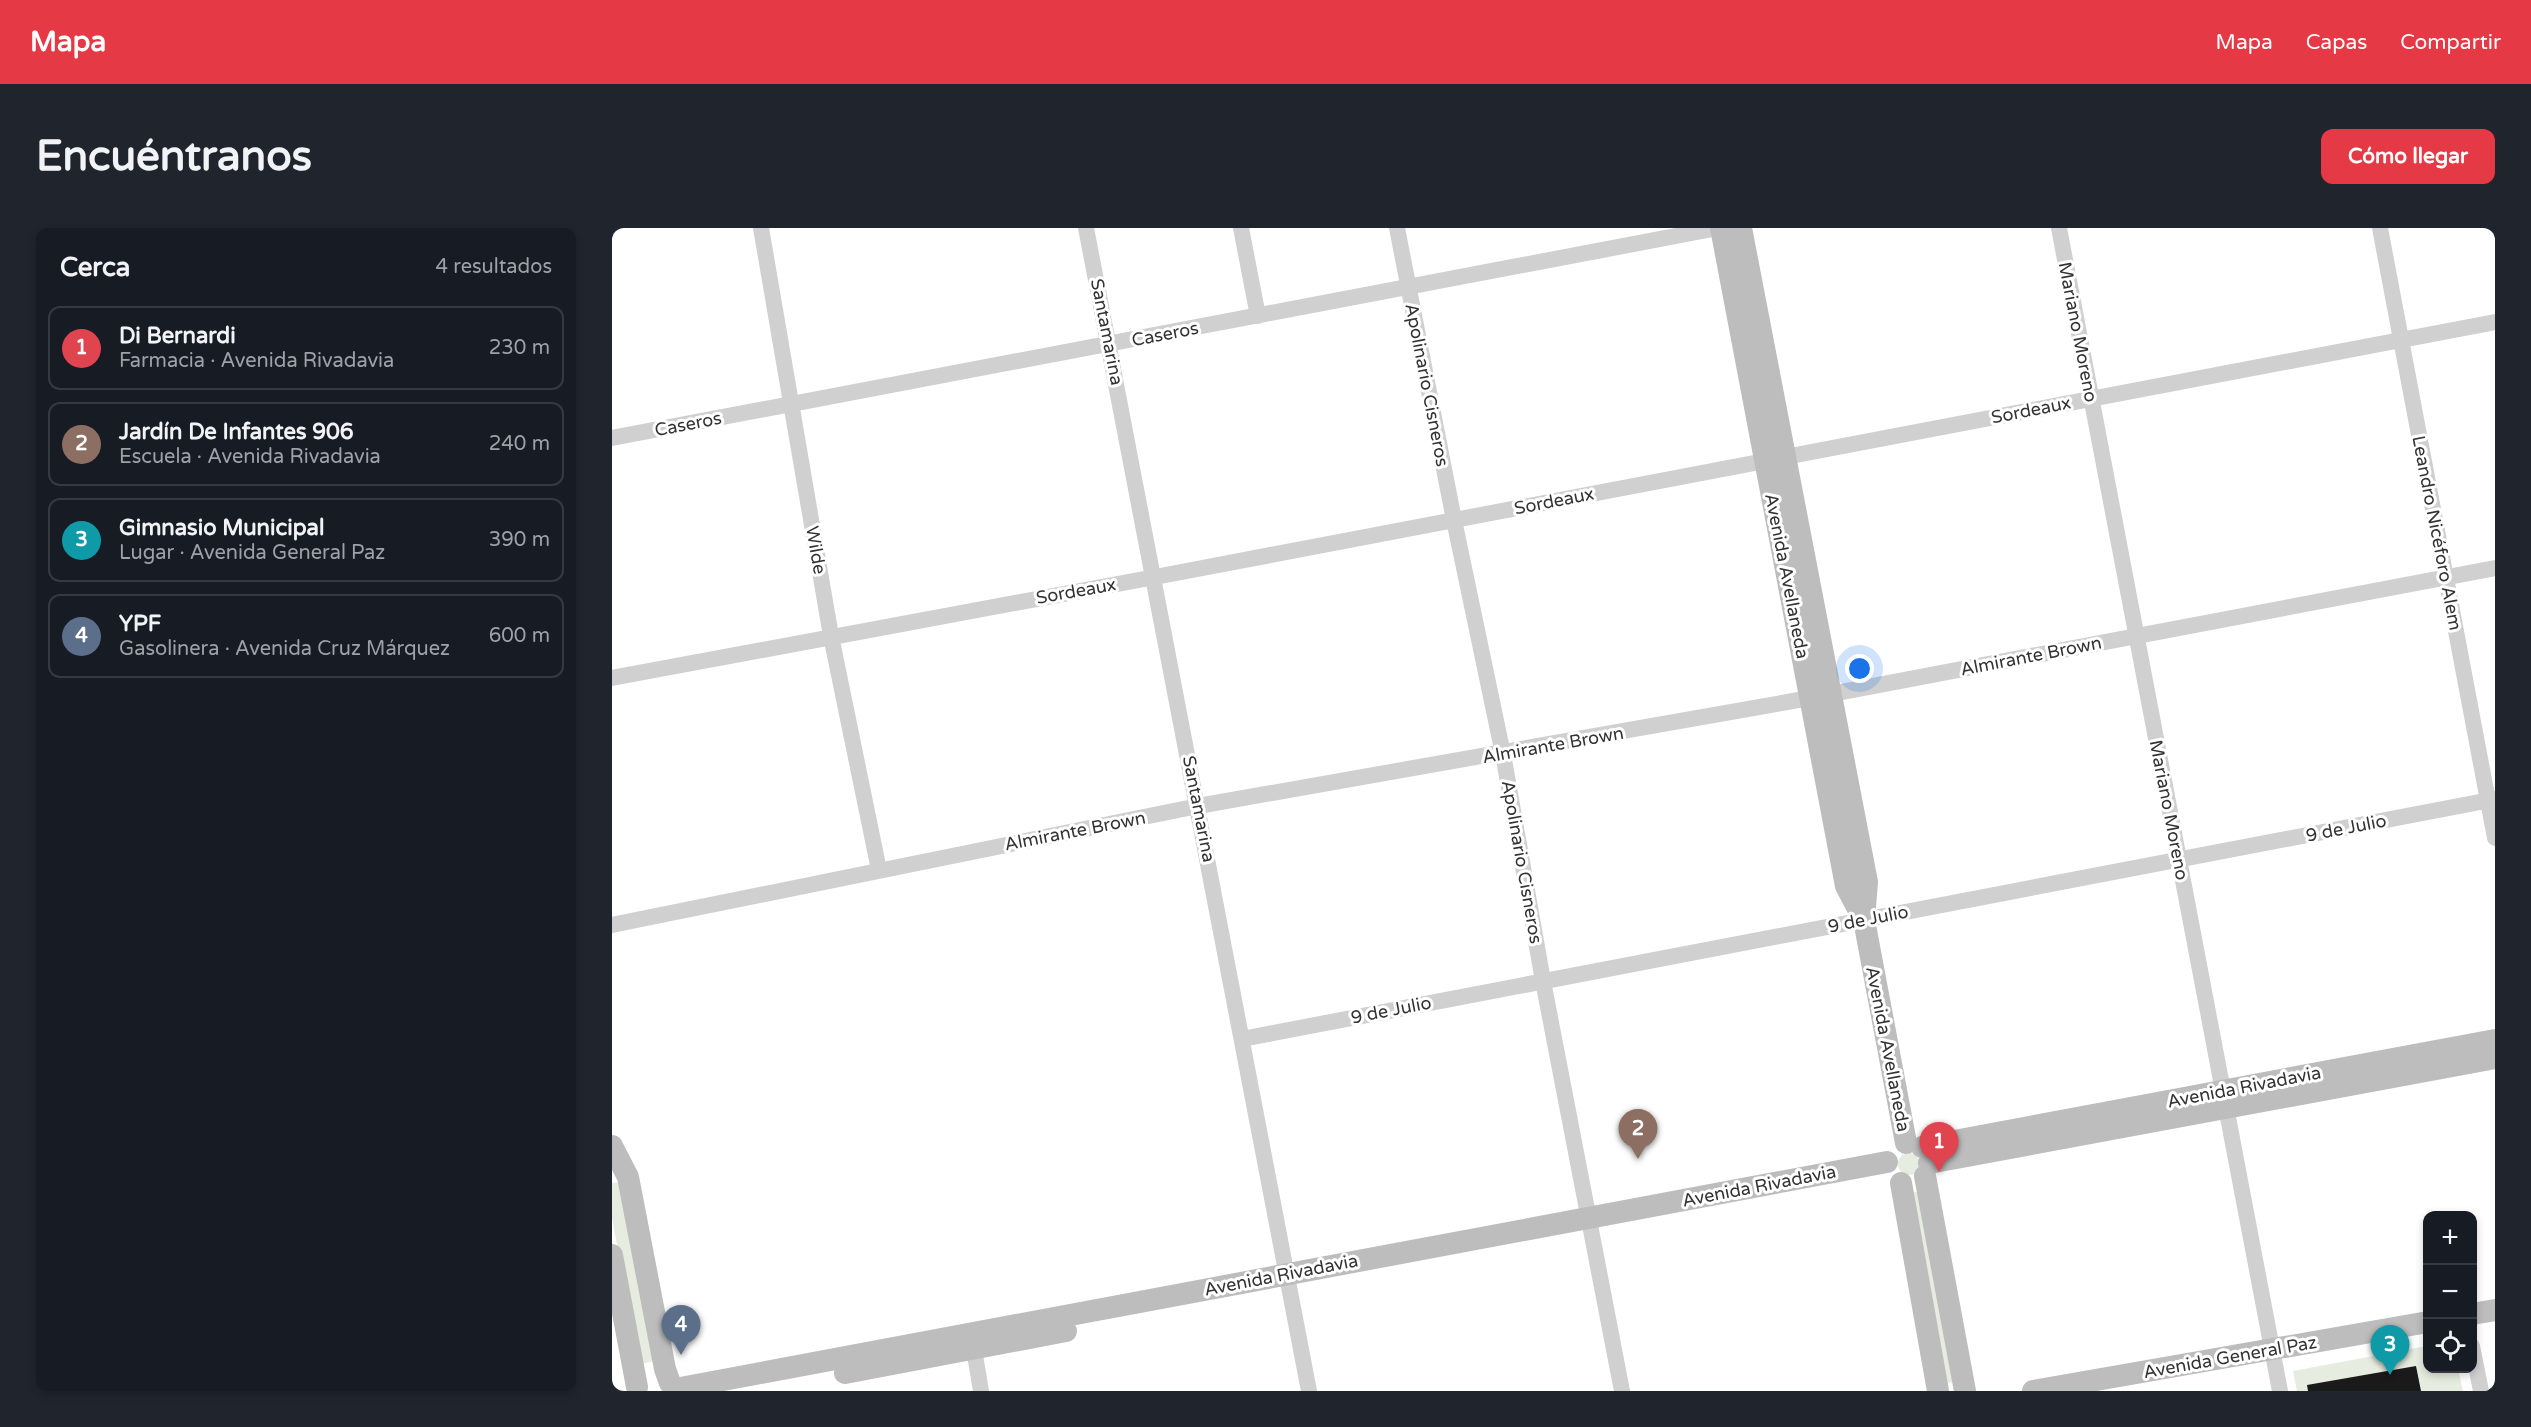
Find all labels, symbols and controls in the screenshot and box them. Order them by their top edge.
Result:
text: Mapa [30,25,106,59]
text: Mapa [2216,30,2273,55]
text: Capas [2306,30,2367,55]
text: Compartir [2400,30,2501,55]
button: Cómo llegar [2321,129,2495,184]
text: Encuéntranos [36,131,312,182]
text: Cerca [60,252,130,283]
text: 4 resultados [436,255,552,279]
street label: Mariano Moreno [2054,260,2102,404]
street label: Santamarina [1086,277,1128,387]
street label: Apolinario Cisneros [1400,302,1454,468]
street label: Caseros [1130,317,1200,351]
text: Di Bernardi [119,323,236,349]
text: 1 [75,336,88,360]
text: 230 m [489,336,550,360]
text: Farmacia · Avenida Rivadavia [119,349,394,373]
street label: Sordeaux [1989,392,2073,428]
street label: Caseros [653,407,723,441]
text: Jardín De Infantes 906 [119,419,354,445]
text: 2 [75,432,88,456]
text: 240 m [489,432,550,456]
street label: Leandro Nicéforo Alem [2407,434,2467,632]
text: Escuela · Avenida Rivadavia [119,445,381,469]
street label: Sordeaux [1512,483,1596,519]
street label: Avenida Avellaneda [1760,491,1814,661]
text: Gimnasio Municipal [119,515,324,541]
street label: Wilde [801,524,831,576]
text: 3 [75,528,88,552]
text: 390 m [489,528,550,552]
text: Lugar · Avenida General Paz [119,541,385,565]
street label: Sordeaux [1034,573,1118,609]
text: YPF [119,611,161,637]
text: 4 [75,624,88,648]
text: 600 m [489,624,550,648]
street label: Almirante Brown [1959,632,2103,680]
text: Gasolinera · Avenida Cruz Márquez [119,637,450,661]
your location [1845,654,1874,683]
street label: Almirante Brown [1481,722,1625,768]
street label: Mariano Moreno [2145,738,2193,882]
street label: Santamarina [1178,754,1220,864]
street label: Apolinario Cisneros [1497,779,1547,945]
street label: Almirante Brown [1003,807,1147,855]
street label: 9 de Julio [2304,809,2388,847]
street label: 9 de Julio [1826,900,1910,938]
street label: Avenida Avellaneda [1861,964,1915,1134]
street label: 9 de Julio [1349,991,1433,1029]
street label: Avenida Rivadavia [2165,1061,2323,1113]
pin: 2 [1618,1110,1658,1159]
pin: 1 [1920,1122,1958,1172]
street label: Avenida Rivadavia [1680,1160,1838,1212]
map controls [2423,1211,2477,1373]
button: + [2423,1211,2477,1265]
street label: Avenida Rivadavia [1202,1249,1360,1301]
button: − [2423,1265,2477,1319]
pin: 4 [662,1306,700,1355]
button: locate [2423,1319,2477,1373]
pin: 3 [2370,1326,2410,1375]
street label: Avenida General Paz [2142,1331,2319,1383]

